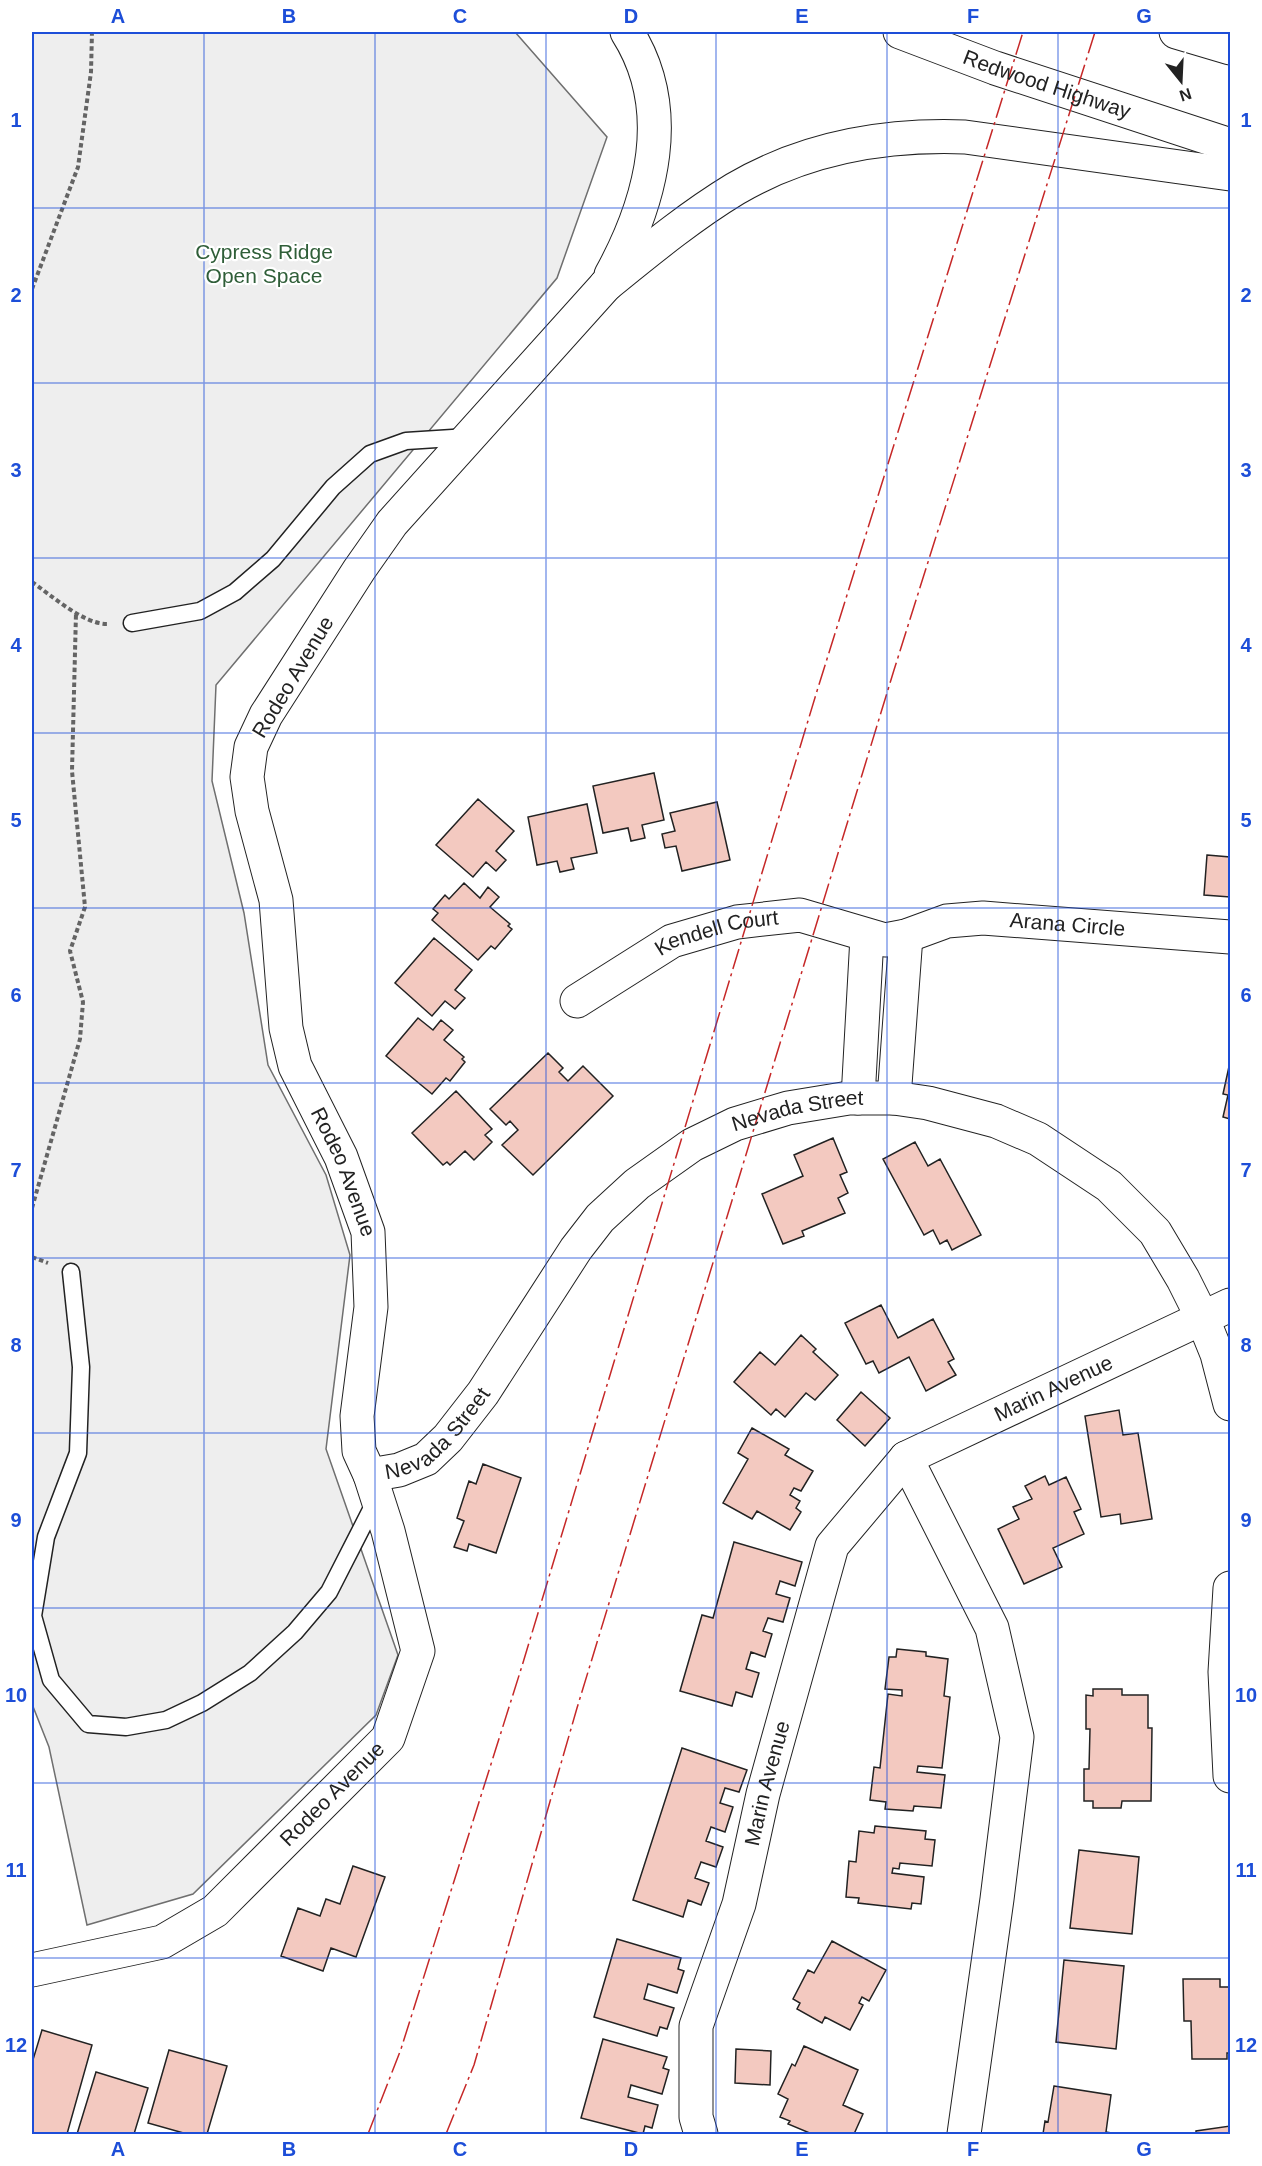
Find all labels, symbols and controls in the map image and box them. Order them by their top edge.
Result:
text: A [111,5,125,27]
text: B [282,5,296,27]
text: C [453,5,467,27]
text: D [624,5,638,27]
text: E [795,5,809,27]
text: F [967,5,979,27]
text: G [1136,5,1152,27]
street label: Redwood Highway [960,45,1134,123]
north arrow [1151,51,1211,111]
text: N [1177,85,1194,105]
text: 1 [10,109,22,131]
text: 1 [1240,109,1252,131]
park label: Cypress Ridge Open Space [195,240,333,287]
text: 2 [10,284,22,306]
text: 2 [1240,284,1252,306]
text: 3 [10,459,22,481]
text: 3 [1240,459,1252,481]
street label: Rodeo Avenue [247,612,338,742]
text: 4 [10,634,22,656]
text: 4 [1240,634,1252,656]
text: 5 [10,809,22,831]
text: 5 [1240,809,1252,831]
street label: Kendell Court [650,905,780,960]
street label: Arana Circle [1009,908,1126,940]
text: 6 [10,984,22,1006]
text: 6 [1240,984,1252,1006]
street label: Nevada Street [729,1086,864,1135]
street label: Rodeo Avenue [307,1103,381,1239]
text: 7 [10,1159,22,1181]
text: 7 [1240,1159,1252,1181]
text: 8 [10,1334,22,1356]
text: 8 [1240,1334,1252,1356]
street label: Marin Avenue [990,1350,1116,1426]
street label: Nevada Street [383,1383,494,1483]
text: 9 [10,1509,22,1531]
text: 9 [1240,1509,1252,1531]
text: 10 [5,1684,27,1706]
text: 10 [1235,1684,1257,1706]
street label: Marin Avenue [740,1718,794,1848]
street label: Rodeo Avenue [275,1737,389,1850]
text: 11 [5,1859,27,1881]
text: 11 [1235,1859,1257,1881]
text: 12 [5,2034,27,2056]
text: 12 [1235,2034,1257,2056]
text: A [111,2138,125,2160]
text: B [282,2138,296,2160]
text: C [453,2138,467,2160]
text: D [624,2138,638,2160]
text: E [795,2138,809,2160]
text: F [967,2138,979,2160]
text: G [1136,2138,1152,2160]

